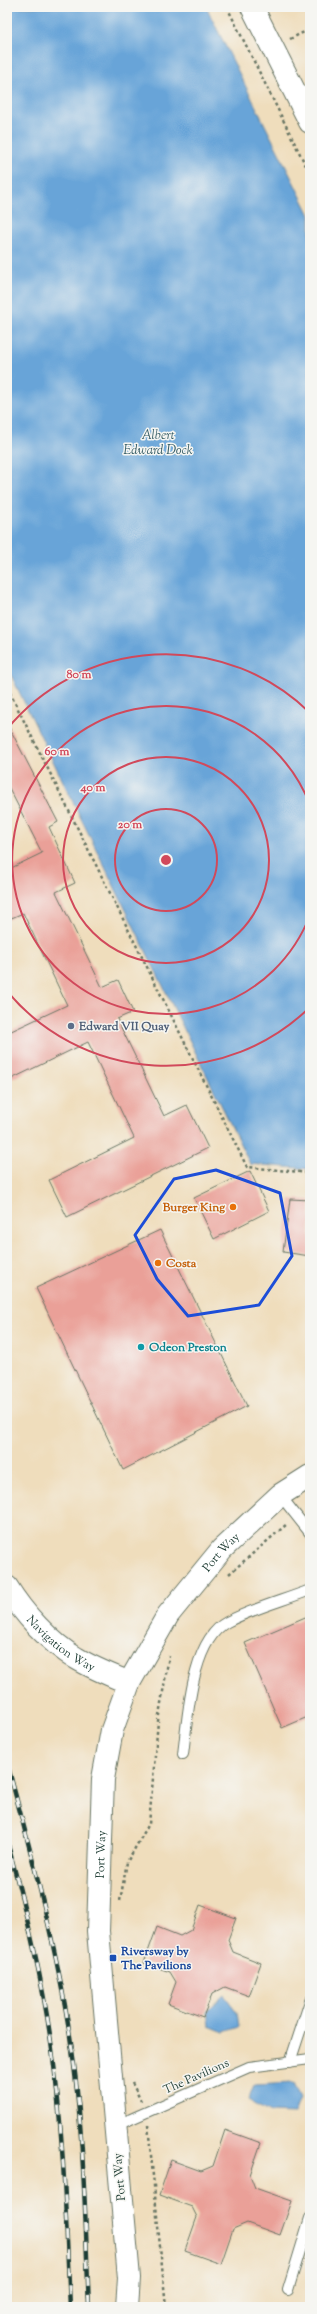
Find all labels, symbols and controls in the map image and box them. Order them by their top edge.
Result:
water label: Albert Edward Dock [123,427,193,460]
text: 80 m [67,666,91,684]
text: 60 m [45,743,69,761]
text: 40 m [80,779,105,797]
text: 20 m [118,816,142,834]
centre of rings [159,853,173,867]
place label: Edward VII Quay [78,1018,170,1036]
marker: Edward VII Quay [66,1021,76,1031]
place label: Burger King [162,1199,225,1217]
marker: Burger King [228,1202,238,1212]
place label: Costa [166,1255,197,1273]
marker: Costa [153,1258,163,1268]
place label: Odeon Preston [149,1339,228,1357]
marker: Odeon Preston [136,1342,146,1352]
street label: Port Way [199,1529,244,1576]
street label: Navigation Way [21,1612,98,1677]
street label: Port Way [92,1830,111,1879]
place label: Riversway by The Pavilions [120,1943,192,1975]
marker: Riversway by The Pavilions [108,1953,118,1963]
street label: The Pavilions [161,2054,232,2099]
street label: Port Way [109,2152,131,2202]

